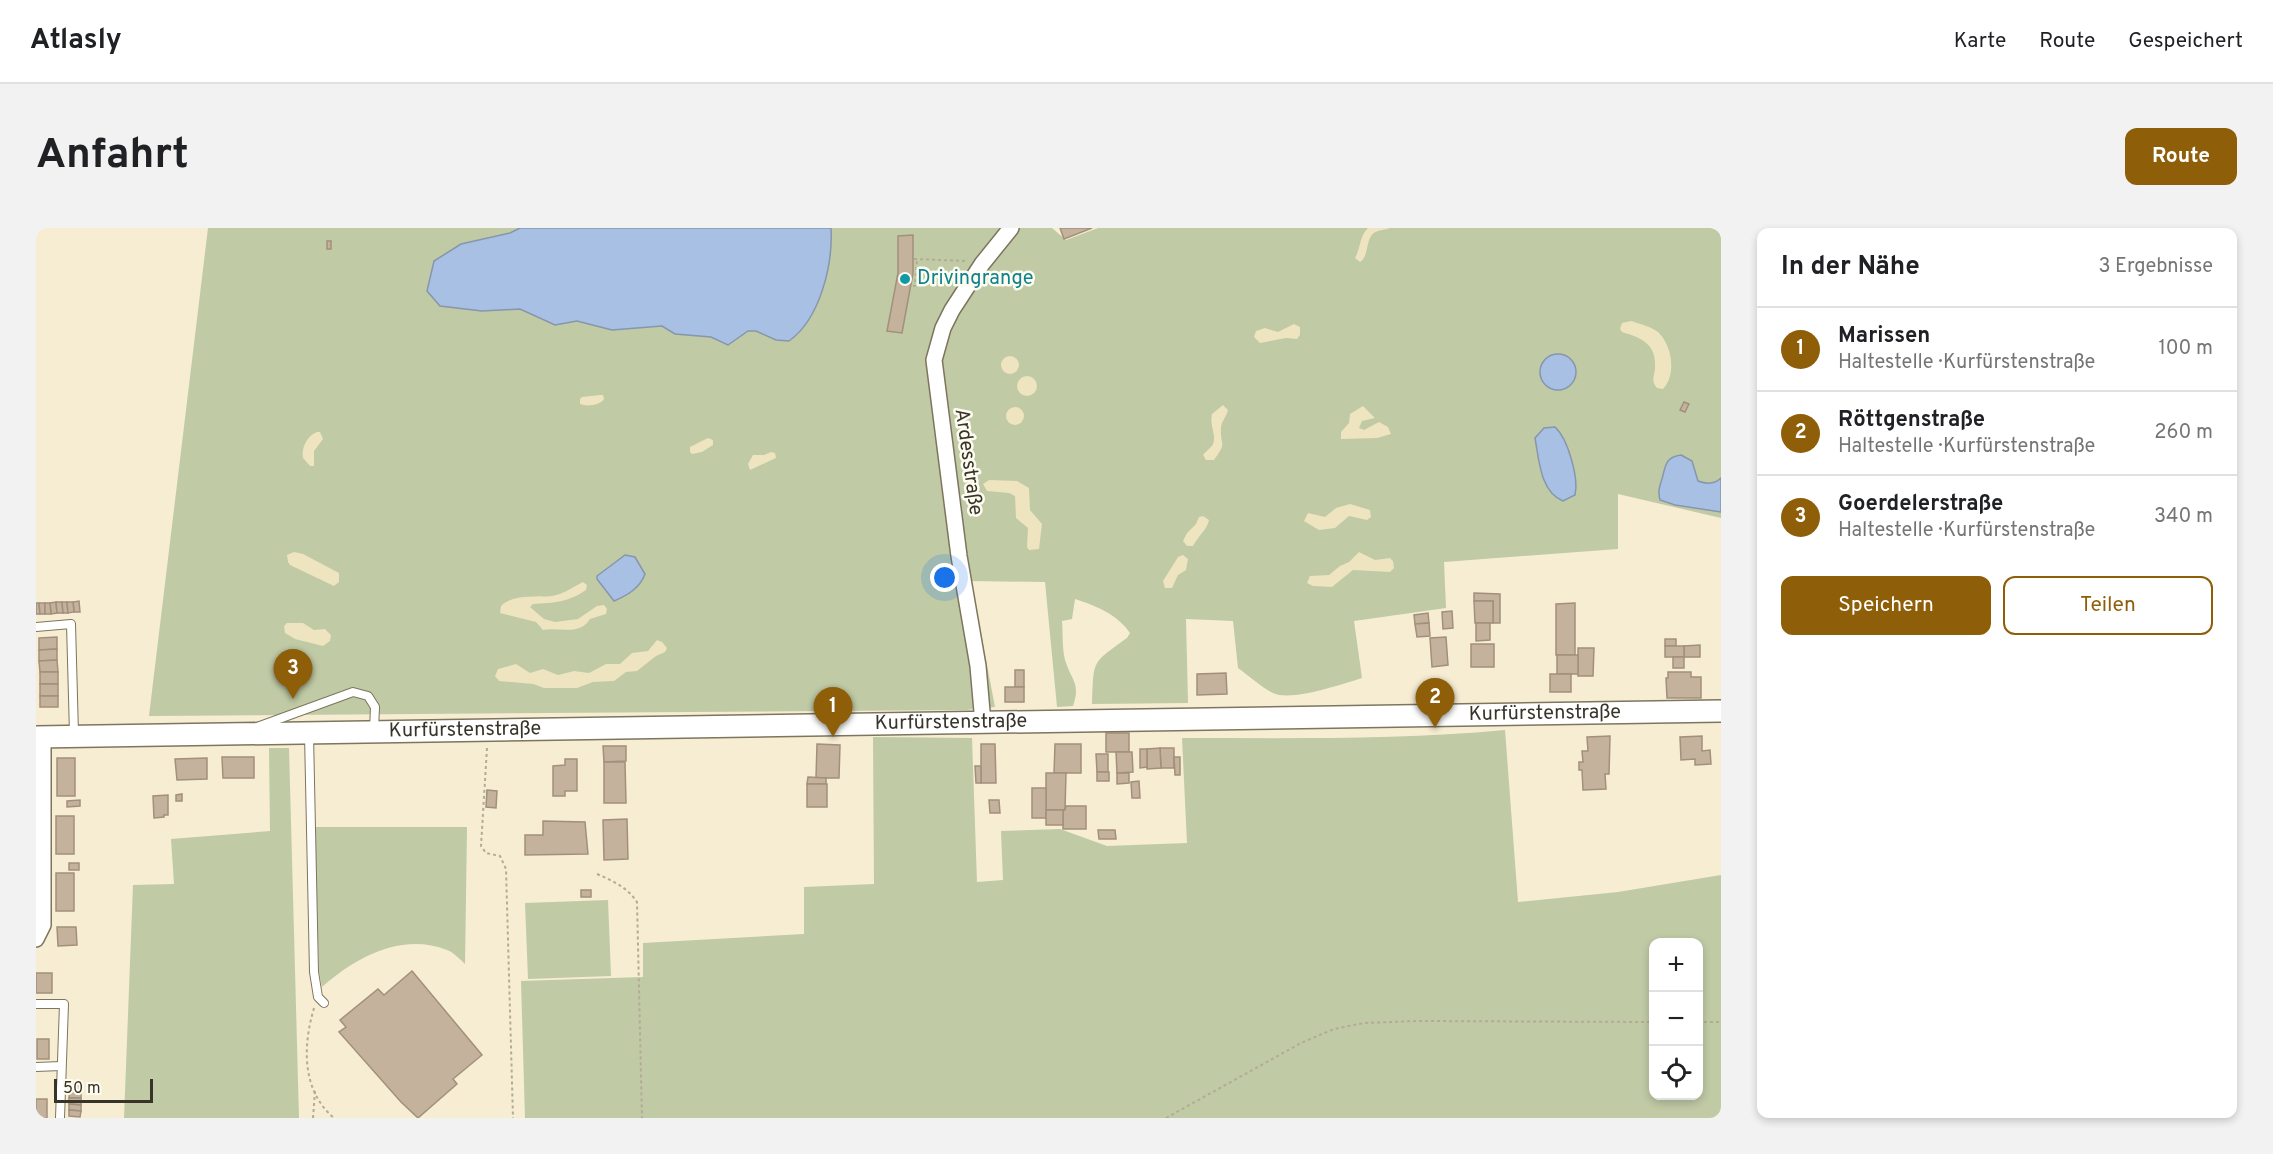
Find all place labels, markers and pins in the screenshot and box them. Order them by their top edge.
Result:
place label: Drivingrange [917,266,1033,292]
marker: Drivingrange [898,272,912,286]
pin: 3 [274,650,312,699]
pin: 2 [1416,678,1454,728]
pin: 1 [814,688,852,737]

